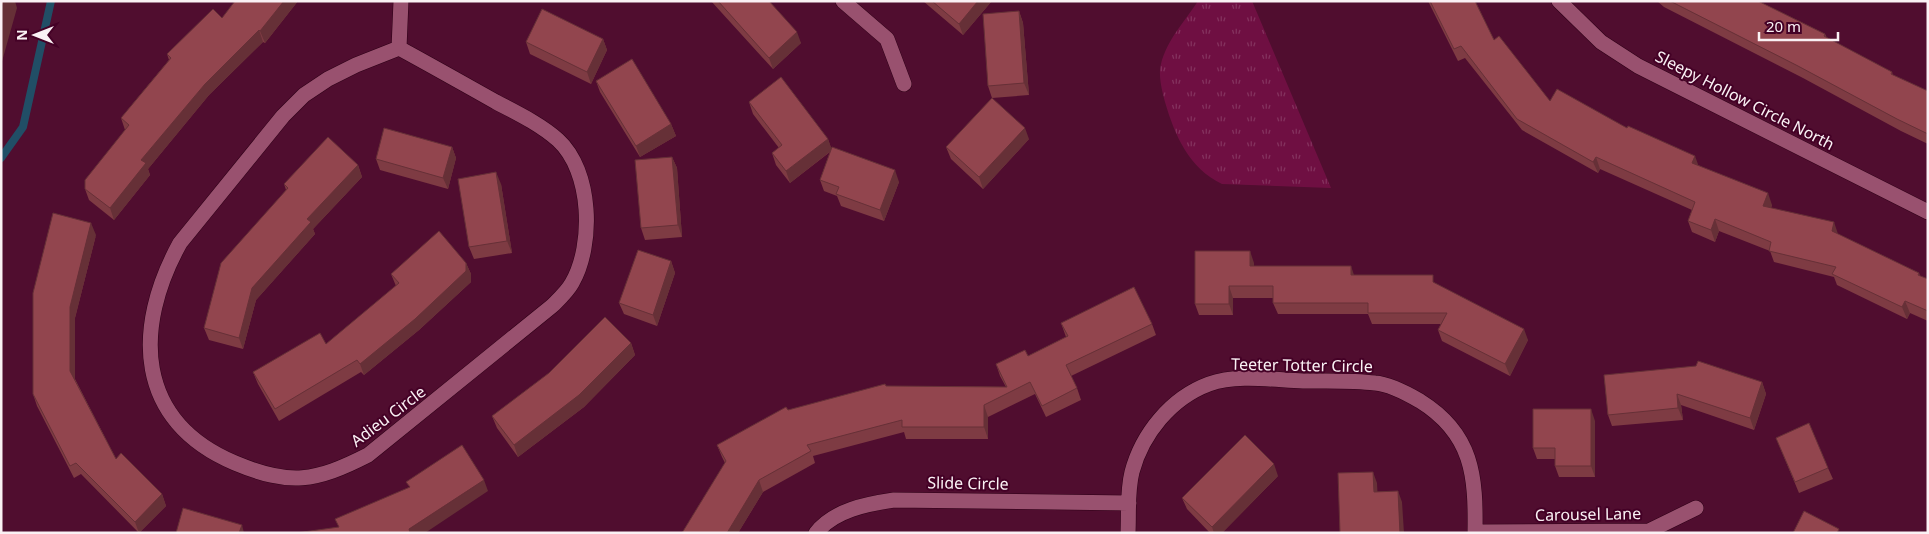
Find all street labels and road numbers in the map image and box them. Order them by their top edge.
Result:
street label: Sleepy Hollow Circle North [1652,45,1838,155]
street label: Teeter Totter Circle [1231,353,1373,377]
street label: Adieu Circle [346,381,430,451]
street label: Slide Circle [927,471,1009,495]
street label: Carousel Lane [1535,502,1641,526]

